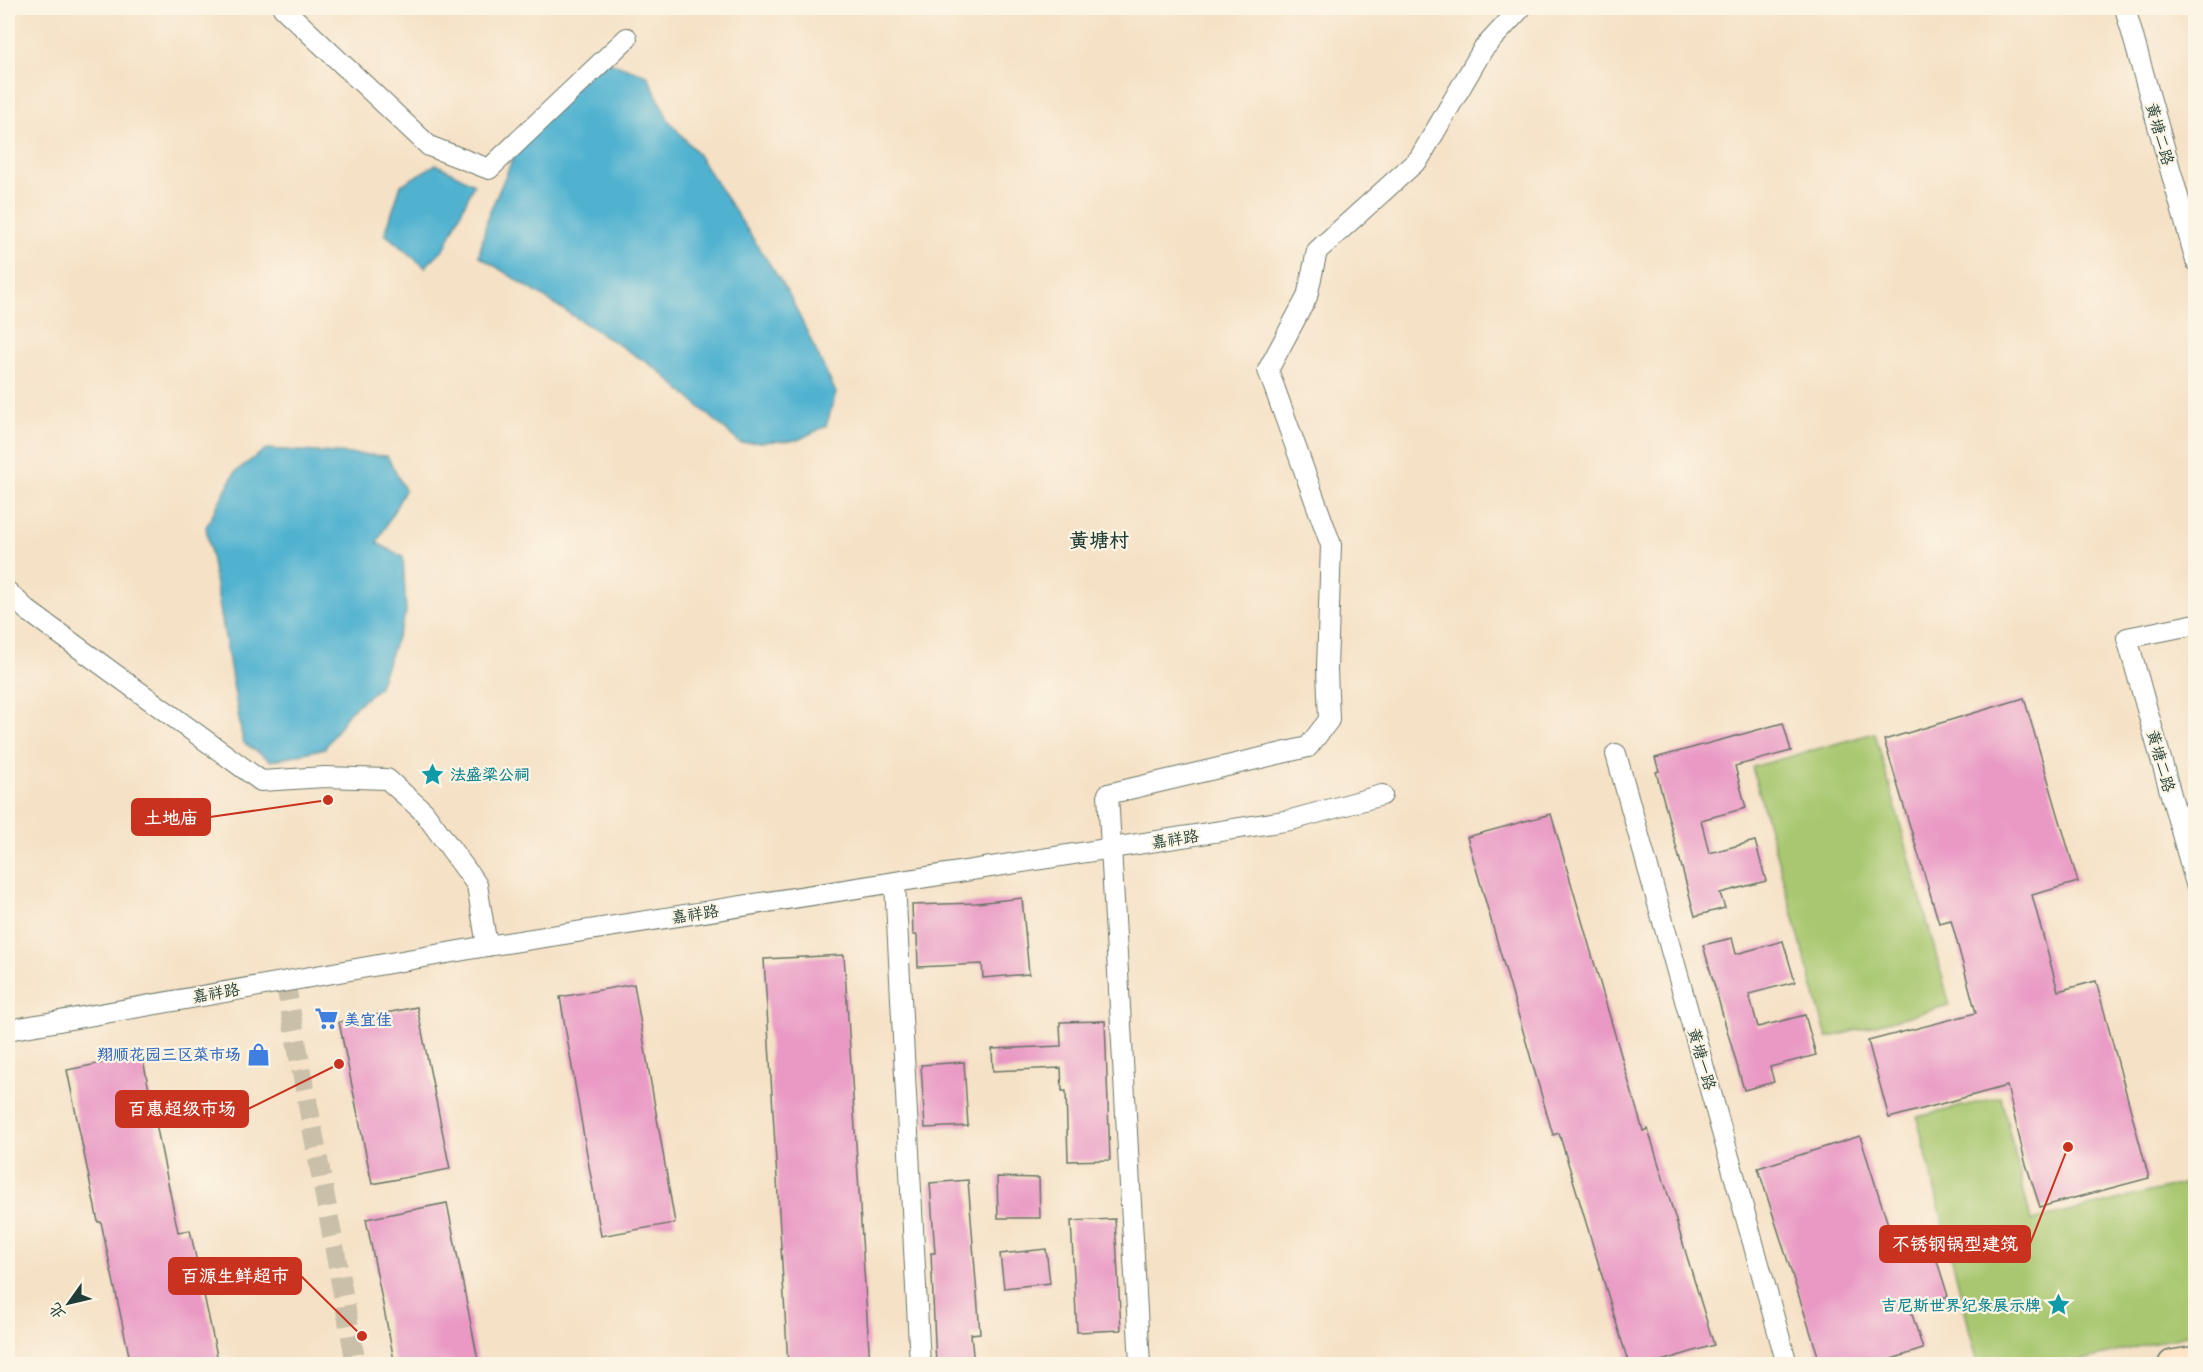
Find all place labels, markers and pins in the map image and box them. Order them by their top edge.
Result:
place label: 法盛梁公祠 [450,760,530,789]
place icon: 法盛梁公祠 [419,761,445,787]
callout: 土地庙 [132,799,210,835]
place label: 美宜佳 [344,1005,392,1034]
supermarket icon: 美宜佳 [313,1006,339,1032]
place label: 翔顺花园三区菜市场 [97,1040,241,1069]
shop icon: 翔顺花园三区菜市场 [246,1041,272,1067]
callout: 百惠超级市场 [116,1091,248,1127]
callout: 不锈钢锅型建筑 [1880,1226,2030,1262]
callout: 百源生鲜超市 [169,1258,301,1294]
place label: 吉尼斯世界纪录展示牌 [1881,1291,2041,1320]
place icon: 吉尼斯世界纪录展示牌 [2046,1292,2072,1318]

